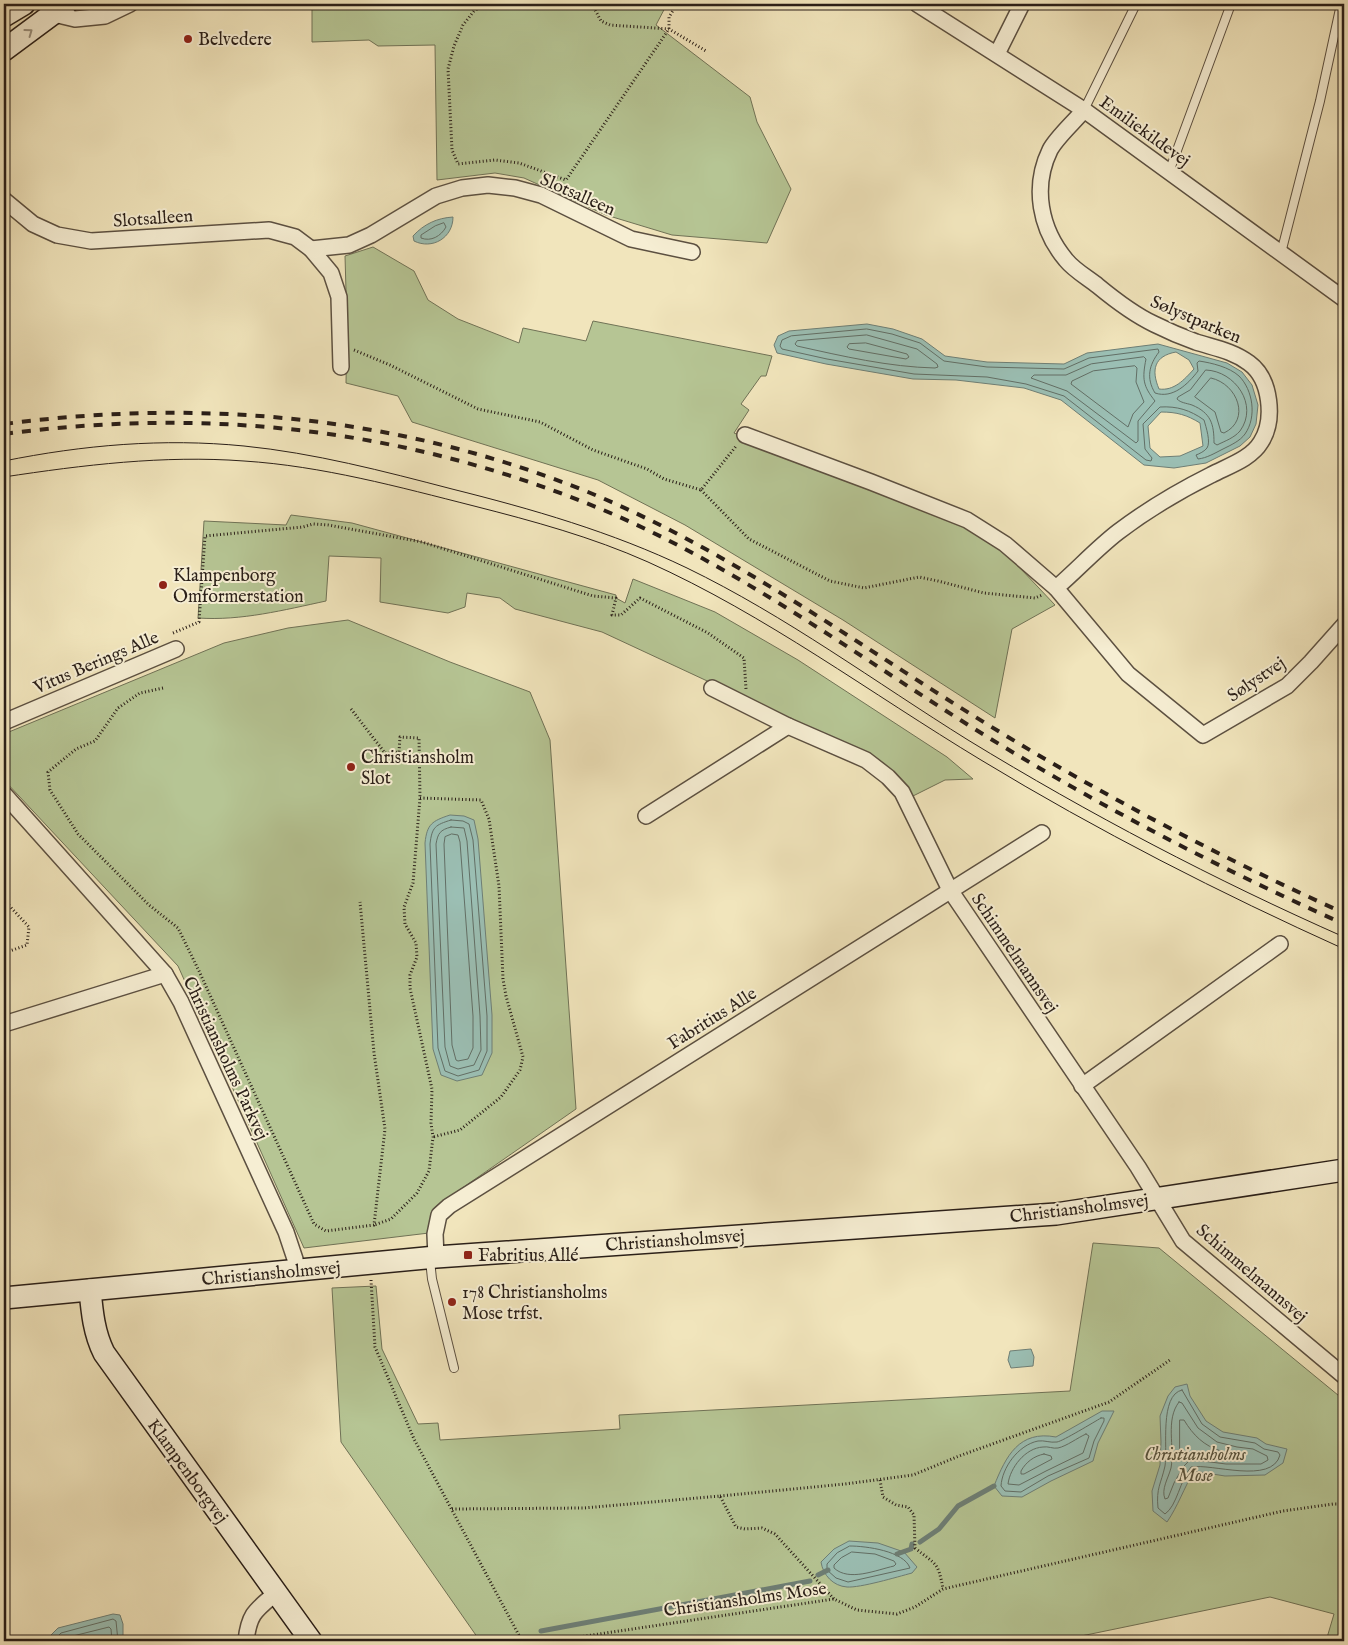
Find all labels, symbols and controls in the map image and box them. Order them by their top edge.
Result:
one-way arrow [23,29,33,38]
place label: Belvedere [198,29,272,52]
marker: Belvedere [182,33,194,45]
street label: Emiliekildevej [1094,92,1194,173]
street label: Slotsalleen [536,169,619,222]
street label: Slotsalleen [112,205,194,234]
street label: Sølystparken [1147,291,1245,350]
place label: Klampenborg Omformerstation [173,565,304,609]
marker: Klampenborg Omformerstation [157,579,169,591]
street label: Vitus Berings Alle [30,627,163,700]
street label: Sølystvej [1223,652,1290,708]
place label: Christiansholm Slot [361,747,474,791]
marker: Christiansholm Slot [345,761,357,773]
street label: Schimmelmannsvej [965,889,1062,1018]
street label: Christiansholms Parkvej [177,973,273,1144]
street label: Fabritius Alle [664,983,762,1056]
street label: Christiansholmsvej [1008,1190,1150,1229]
street label: Schimmelmannsvej [1191,1220,1311,1329]
street label: Christiansholmsvej [605,1225,746,1258]
place label: Fabritius Allé [478,1245,579,1268]
marker: Fabritius Allé [462,1249,474,1261]
street label: Christiansholmsvej [201,1257,342,1292]
place label: 178 Christiansholms Mose trfst. [462,1282,607,1326]
marker: 178 Christiansholms Mose trfst. [446,1296,458,1308]
street label: Klampenborgvej [141,1415,232,1529]
park label: Christiansholms Mose [1144,1444,1247,1488]
street label: Christiansholms Mose [662,1578,828,1623]

